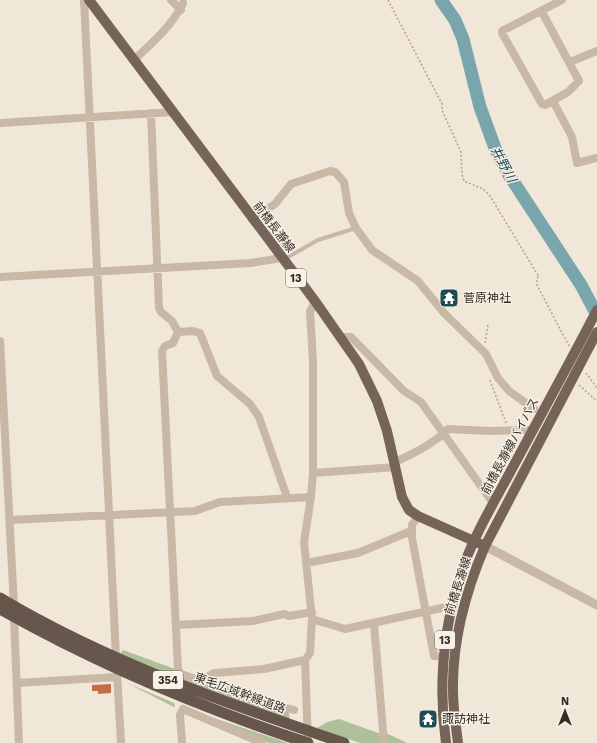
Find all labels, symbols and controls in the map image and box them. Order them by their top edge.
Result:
water label: 井野川 [488,143,520,187]
street label: 前橋長瀞線 [250,199,298,255]
road number: 13 [286,269,306,287]
temple icon: 菅原神社 [438,287,460,309]
place label: 菅原神社 [463,291,511,305]
street label: 前橋長瀞線バイパス [479,395,541,497]
street label: 前橋長瀞線 [442,555,474,617]
road number: 13 [435,631,455,649]
street label: 東毛広域幹線道路 [192,670,288,716]
road number: 354 [153,671,183,689]
north arrow [545,691,585,731]
text: N [561,695,569,708]
temple icon: 諏訪神社 [417,708,439,730]
place label: 諏訪神社 [442,712,490,726]

